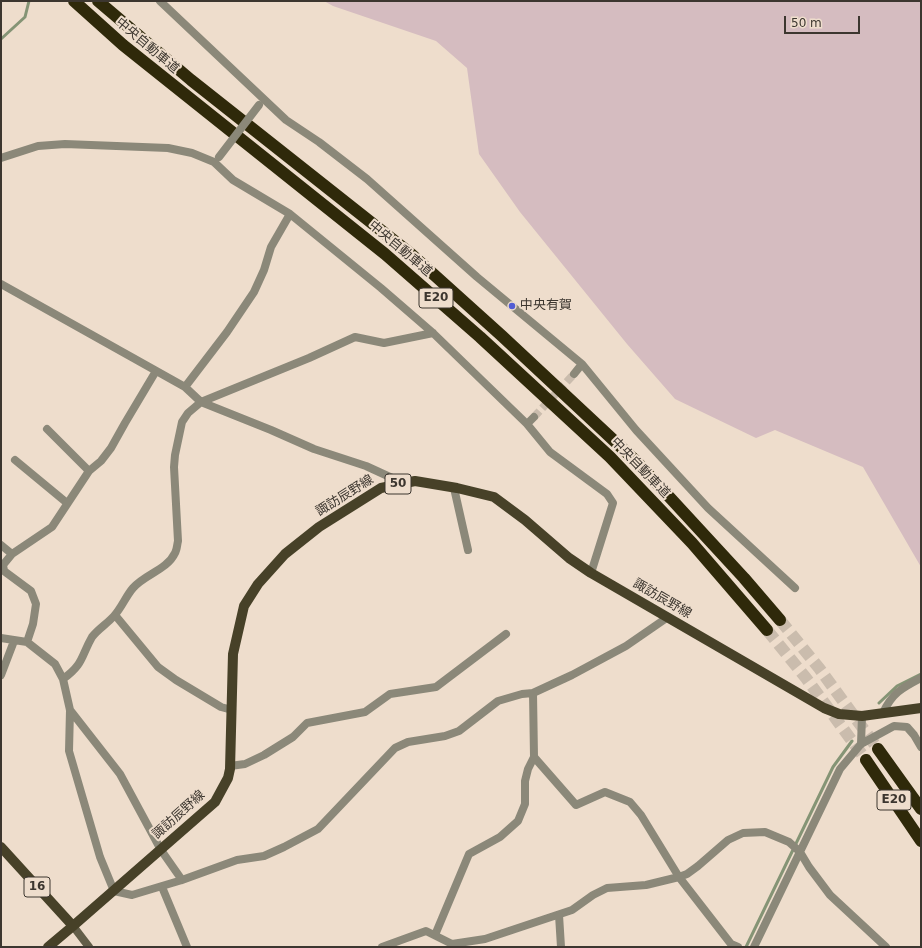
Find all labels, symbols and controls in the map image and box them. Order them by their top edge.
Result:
scale bar [786,8,862,34]
street label: 中央自動車道 [112,15,182,77]
text: 50 m [791,16,822,30]
street label: 中央自動車道 [365,218,435,280]
road number: E20 [419,288,453,308]
place label: 中央有賀 [520,298,572,314]
marker: 中央有賀 [507,301,517,311]
street label: 中央自動車道 [607,435,673,501]
street label: 諏訪辰野線 [313,472,377,520]
road number: 50 [385,474,411,494]
street label: 諏訪辰野線 [630,576,694,622]
street label: 諏訪辰野線 [150,787,208,843]
road number: E20 [877,790,911,810]
road number: 16 [24,877,50,897]

